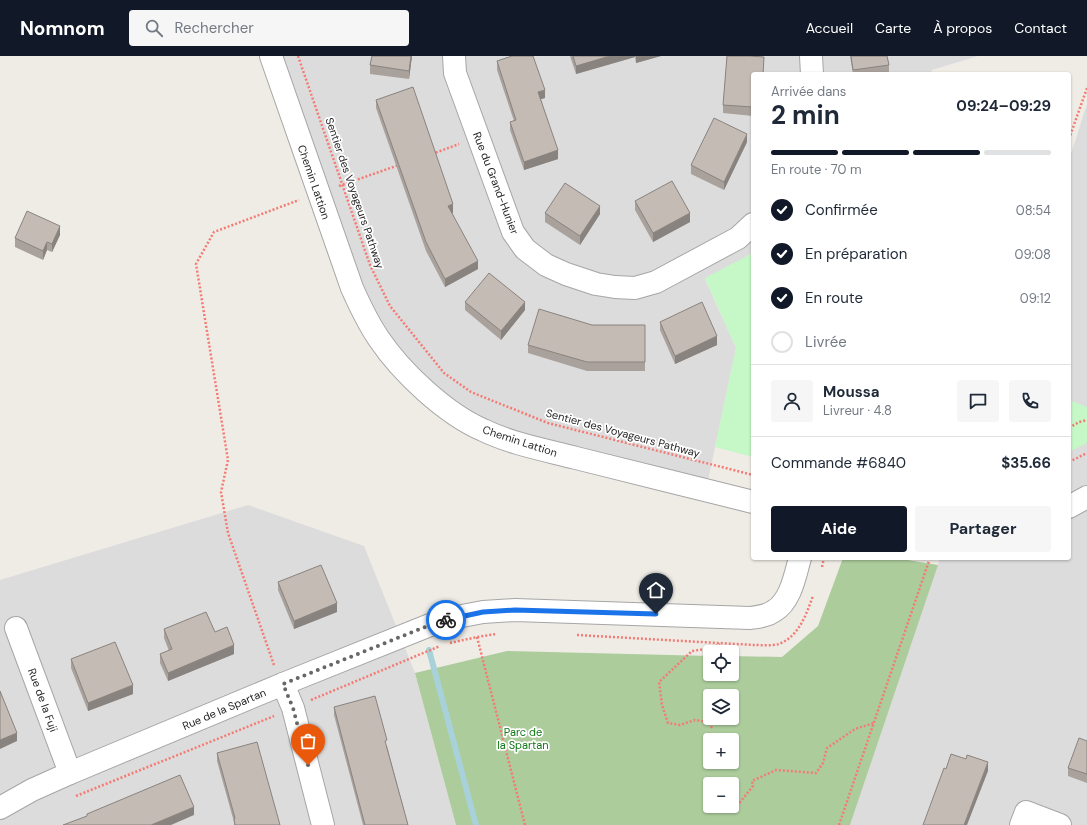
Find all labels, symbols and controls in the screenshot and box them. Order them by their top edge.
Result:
search box [129,10,409,46]
text: Nomnom [20,16,105,41]
icon: search [143,17,165,39]
text: Rechercher [175,18,254,38]
text: Accueil [806,19,853,37]
text: Carte [875,19,911,37]
text: À propos [933,19,992,37]
text: Contact [1014,19,1067,37]
text: Arrivée dans [771,83,846,100]
text: 09:24–09:29 [956,96,1051,116]
text: 2 min [771,98,840,132]
street label: Sentier des Voyageurs Pathway [323,116,387,270]
street label: Rue du Grand-Hunier [470,130,522,236]
street label: Chemin Lattion [295,143,333,221]
text: En route · 70 m [771,161,861,178]
icon: check [771,199,793,221]
text: Confirmée [805,200,878,220]
text: 08:54 [1016,202,1051,219]
icon: check [771,243,793,265]
text: En préparation [805,244,907,264]
text: 09:08 [1015,246,1051,263]
icon: check [771,287,793,309]
text: En route [805,288,863,308]
text: 09:12 [1020,290,1051,307]
text: Livrée [805,332,847,352]
button: person [771,380,813,422]
button: chat [957,380,999,422]
button: phone [1009,380,1051,422]
text: Moussa [823,382,879,402]
text: Livreur · 4.8 [823,402,892,419]
street label: Sentier des Voyageurs Pathway [544,406,702,460]
street label: Chemin Lattion [481,422,559,460]
text: Commande #6840 [771,453,906,473]
text: $35.66 [1001,453,1051,473]
button: Aide [771,506,907,552]
button: Partager [915,506,1051,552]
pin [639,573,673,614]
icon: home [645,579,667,601]
courier [426,600,466,640]
icon: bike [435,609,457,631]
map controls [703,645,739,813]
button: locate [703,645,739,681]
street label: Rue de la Fuji [25,666,61,734]
street label: Rue de la Spartan [180,685,268,733]
button: layers [703,689,739,725]
pin [291,724,325,765]
park label: Parc de la Spartan [497,725,549,752]
icon: bag [297,730,319,752]
button: + [703,733,739,769]
button: − [703,777,739,813]

